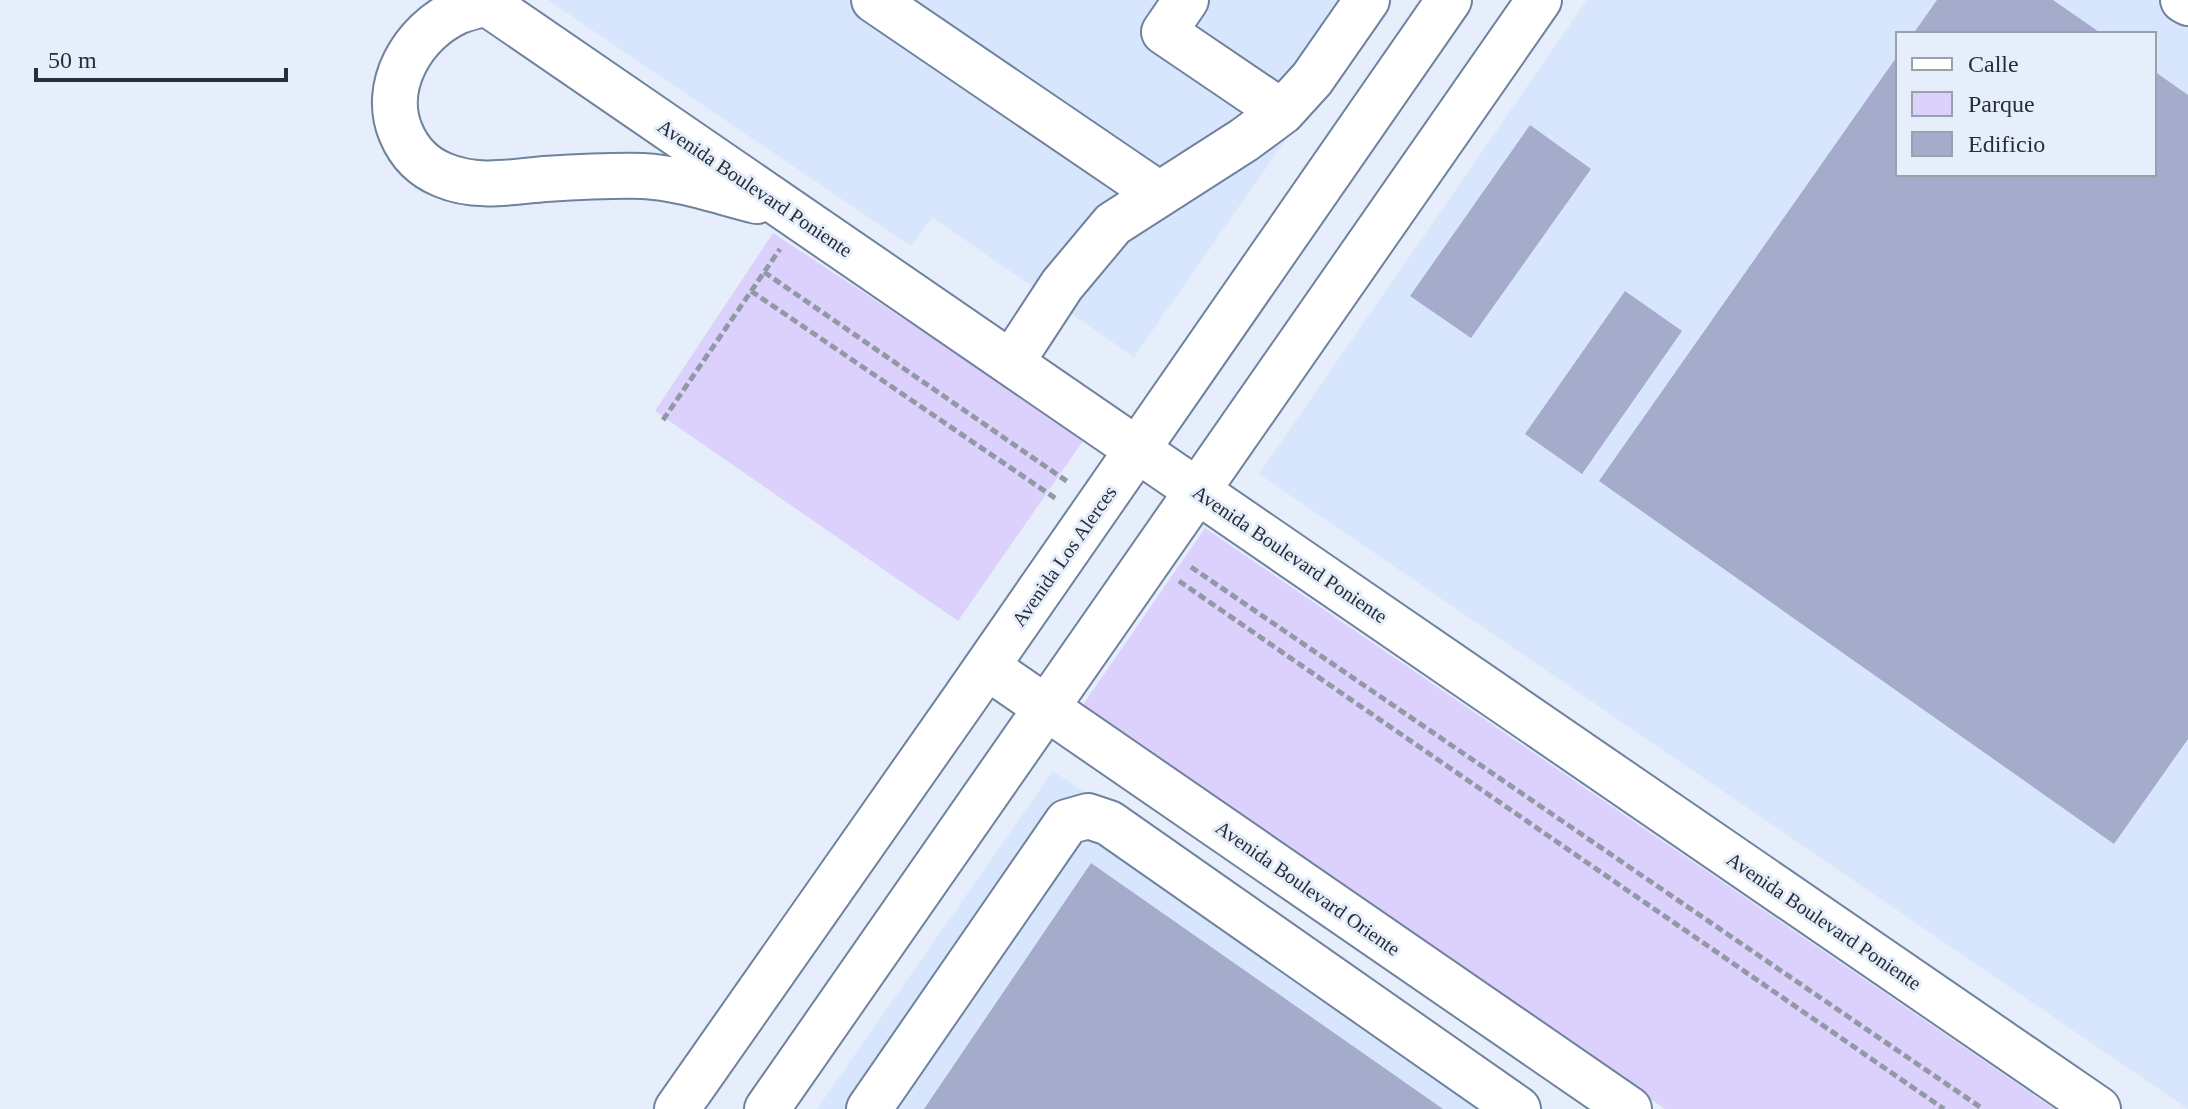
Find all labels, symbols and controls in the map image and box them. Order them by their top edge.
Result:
scale bar [36,32,286,82]
legend [1896,32,2156,176]
text: 50 m [48,47,97,73]
text: Calle [1968,51,2019,77]
text: Parque [1968,91,2035,117]
street label: Avenida Boulevard Poniente [654,115,856,261]
text: Edificio [1968,131,2045,157]
street label: Avenida Los Alerces [1007,481,1121,630]
street label: Avenida Boulevard Poniente [1189,481,1391,627]
street label: Avenida Boulevard Oriente [1212,816,1404,960]
street label: Avenida Boulevard Poniente [1723,848,1925,994]

